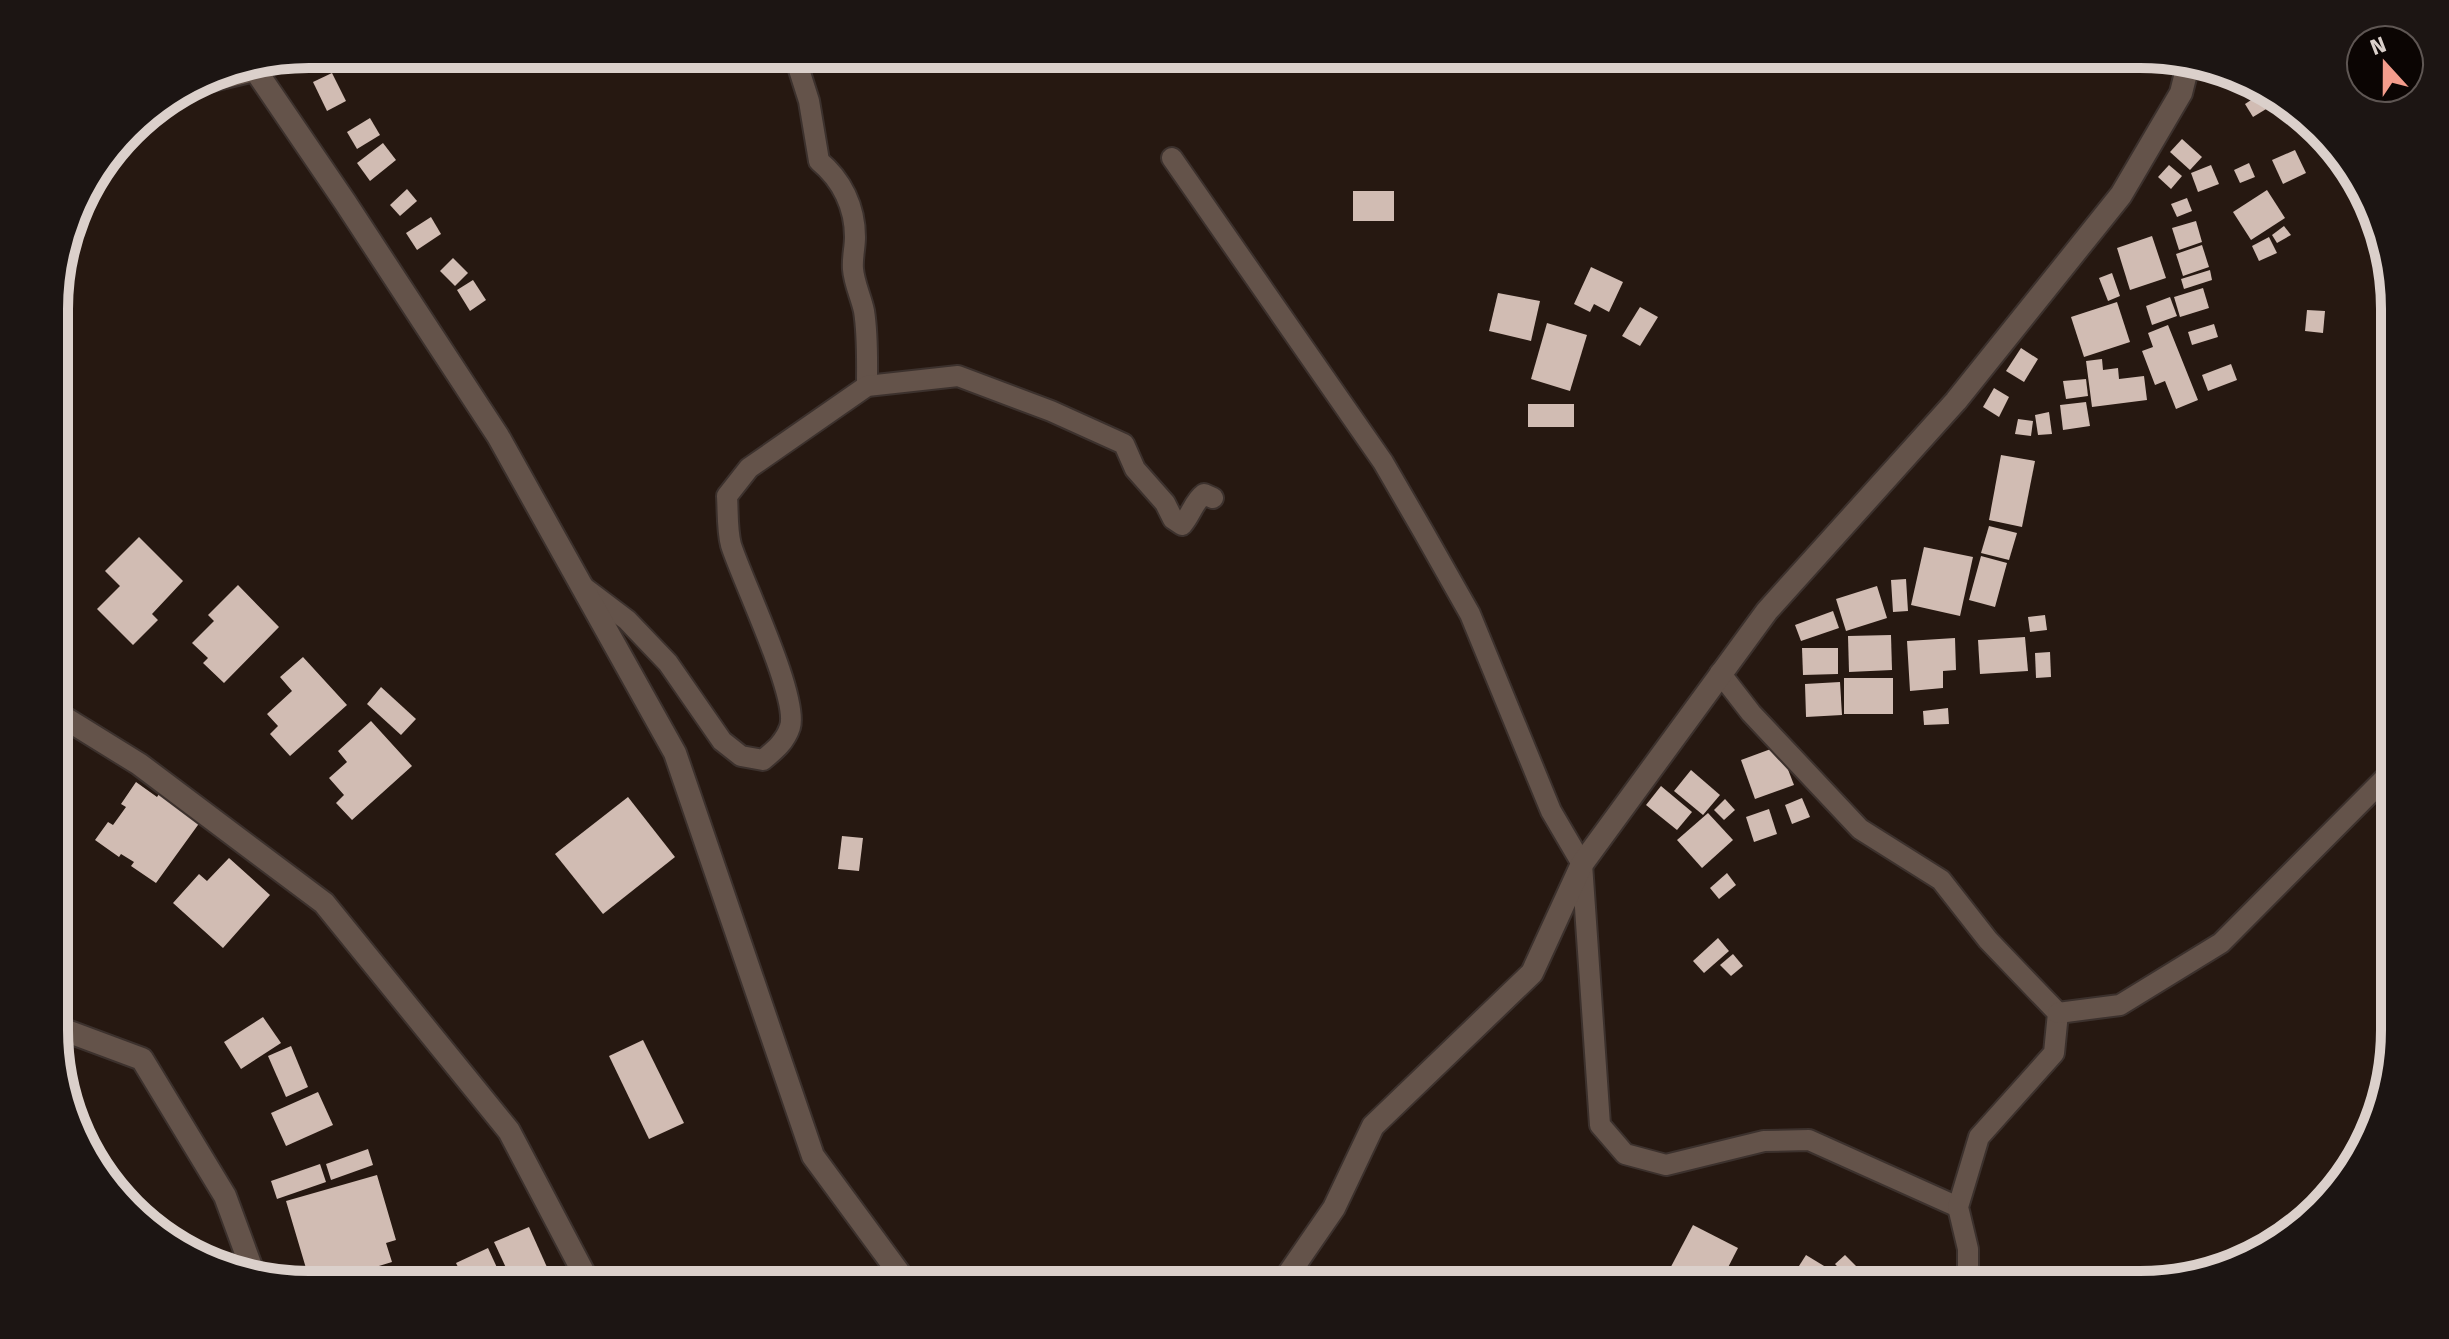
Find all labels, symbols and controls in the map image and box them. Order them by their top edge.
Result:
north arrow [2345,24,2425,104]
text: N [2366,31,2390,61]

